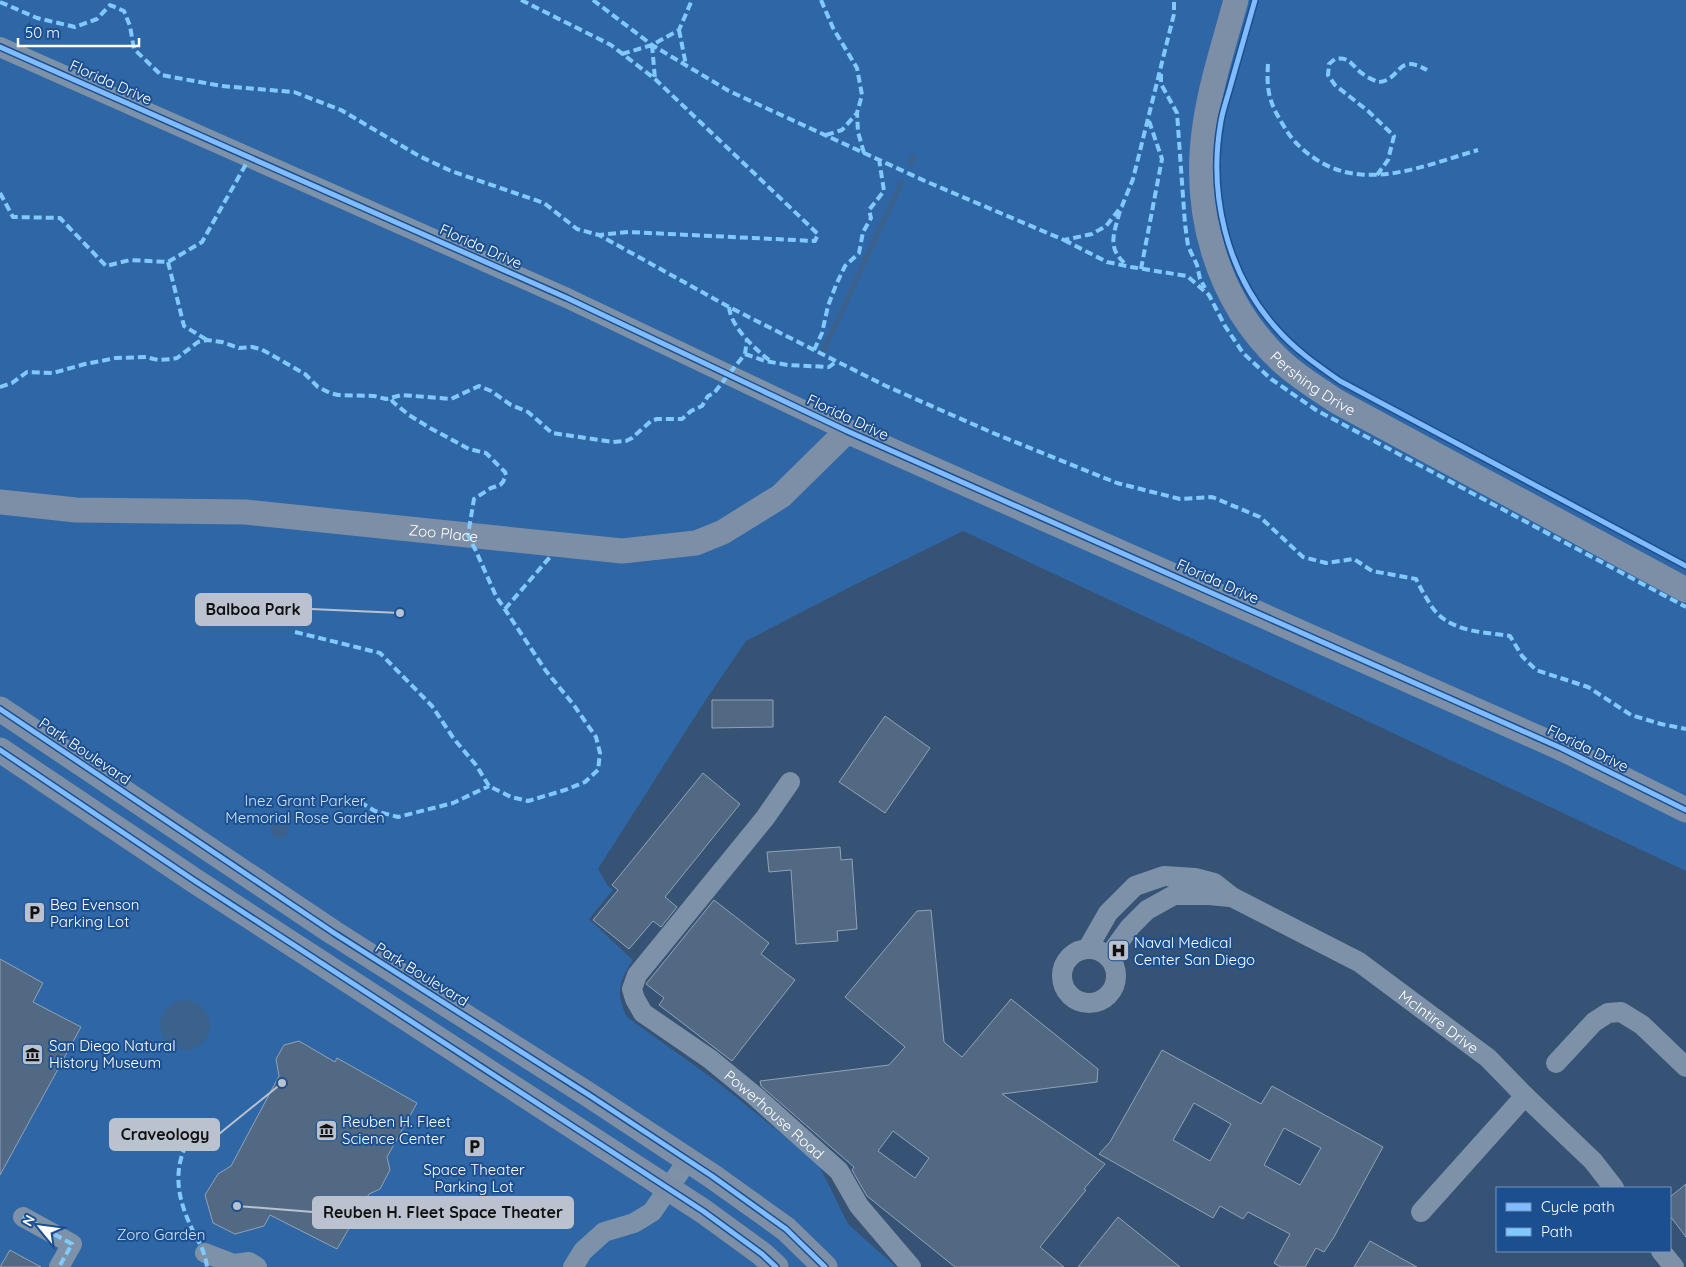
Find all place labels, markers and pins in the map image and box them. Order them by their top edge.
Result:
callout: Balboa Park [196,594,311,625]
place label: Bea Evenson Parking Lot [50,895,140,931]
parking icon: Bea Evenson Parking Lot [22,901,46,925]
place label: Naval Medical Center San Diego [1134,933,1255,969]
hospital icon: Naval Medical Center San Diego [1106,939,1130,963]
place label: San Diego Natural History Museum [49,1036,176,1072]
museum icon: San Diego Natural History Museum [21,1042,45,1066]
place label: Reuben H. Fleet Science Center [342,1112,451,1148]
museum icon: Reuben H. Fleet Science Center [314,1118,338,1142]
callout: Craveology [110,1119,219,1150]
parking icon: Space Theater Parking Lot [462,1134,486,1158]
place label: Space Theater Parking Lot [423,1160,525,1196]
callout: Reuben H. Fleet Space Theater [313,1197,573,1228]

